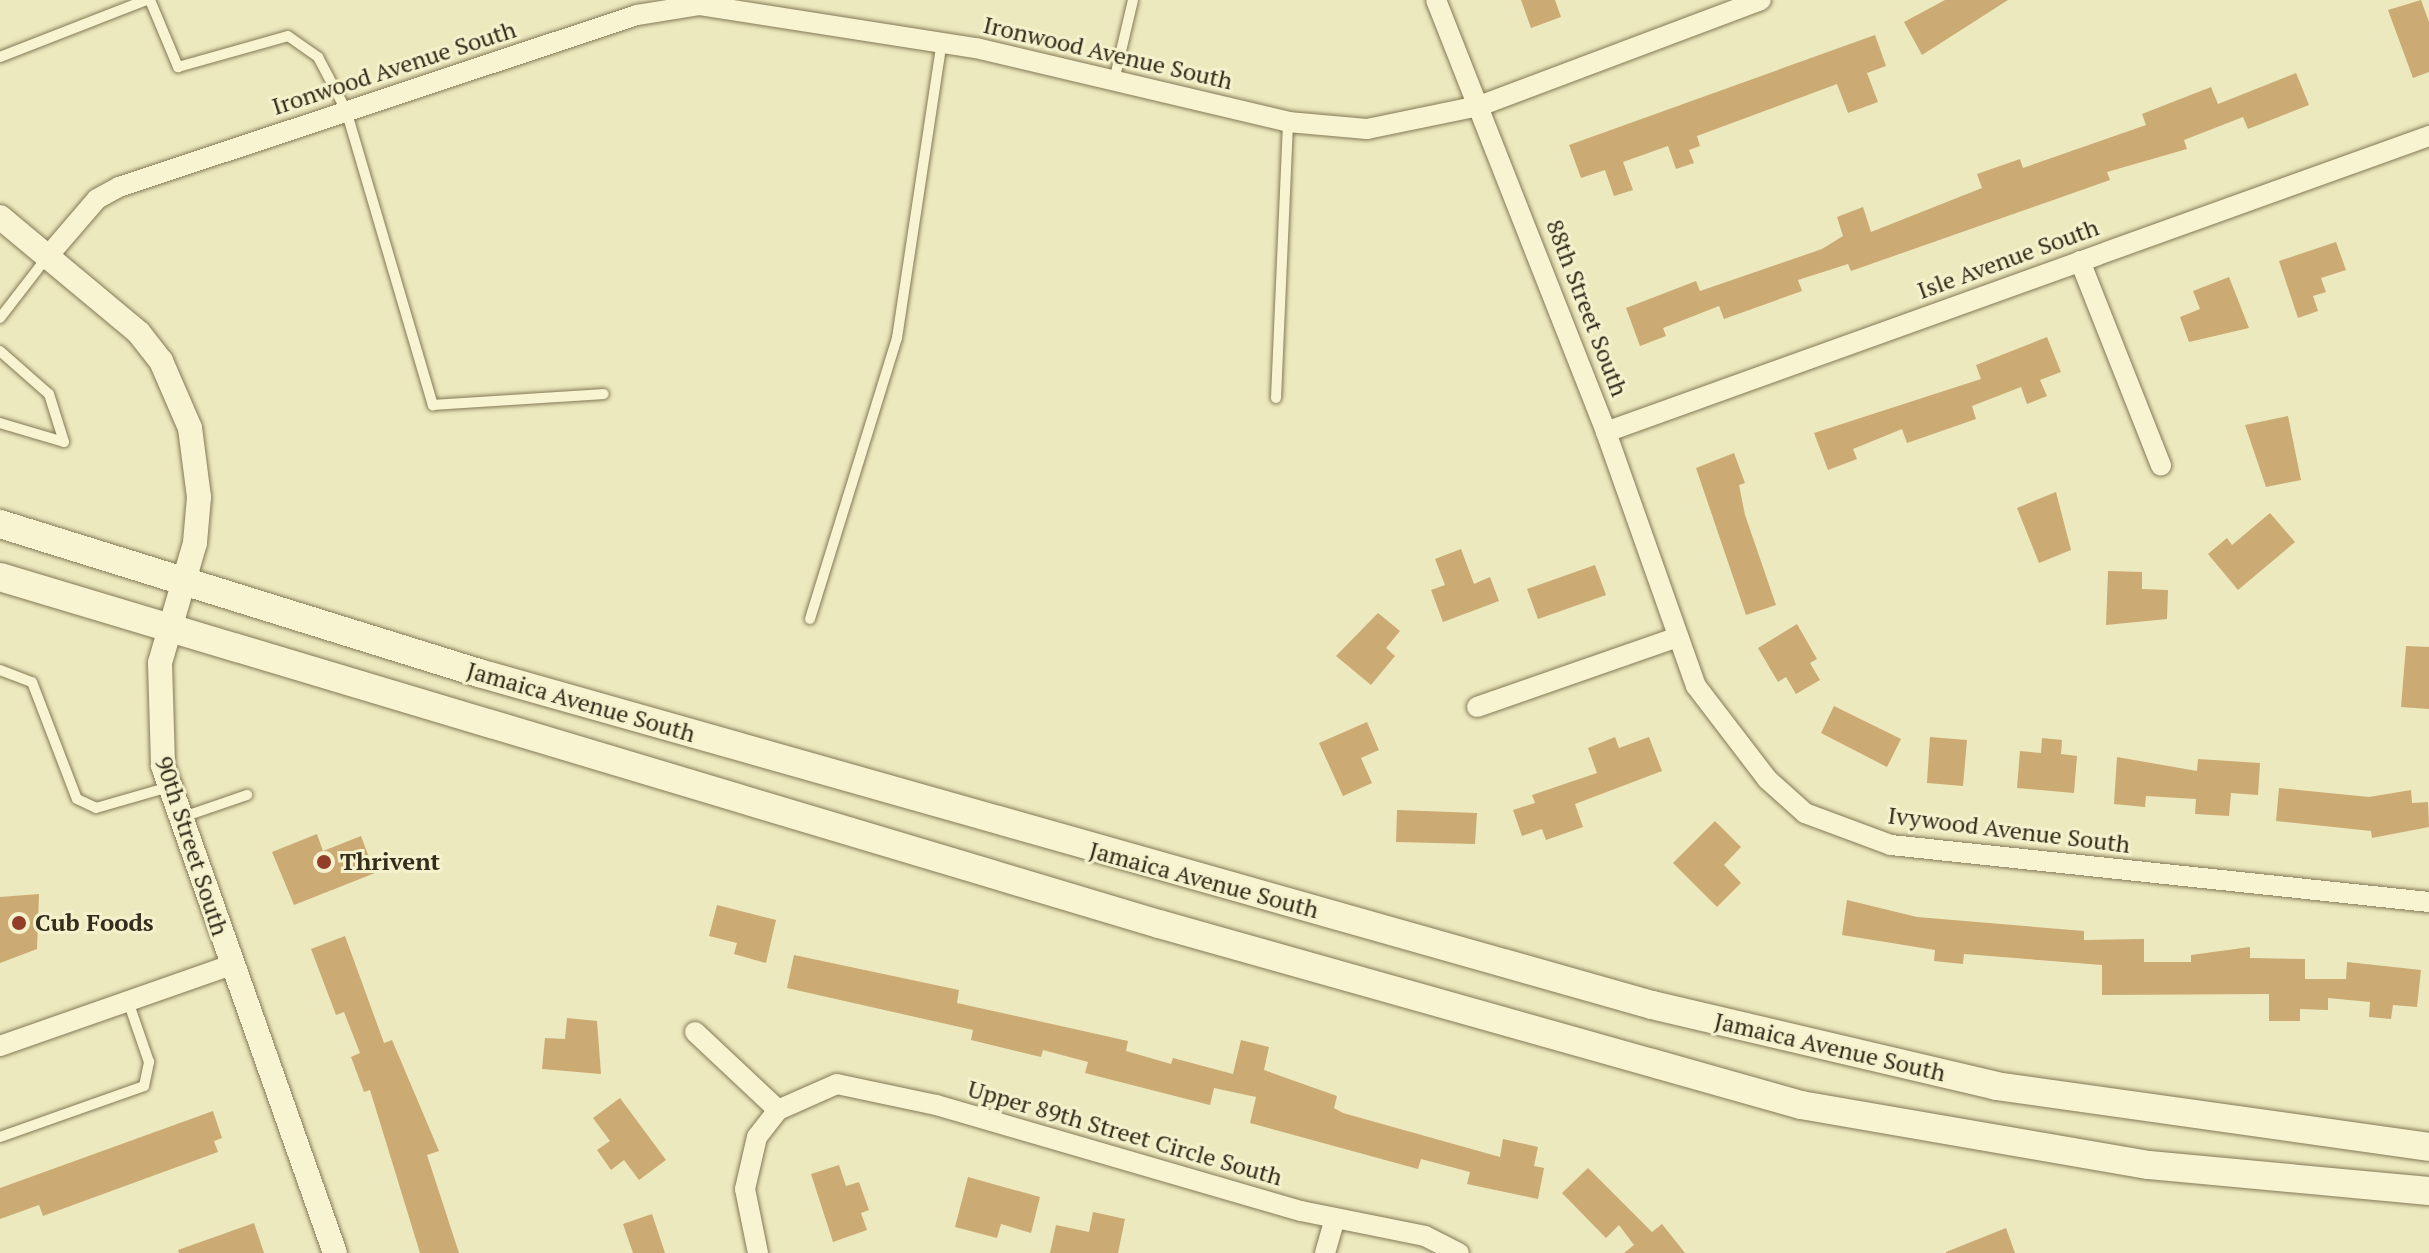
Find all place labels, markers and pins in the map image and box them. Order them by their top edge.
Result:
place label: Thrivent [340,848,440,876]
marker: Thrivent [315,853,333,871]
place label: Cub Foods [35,909,154,937]
marker: Cub Foods [10,914,28,932]

